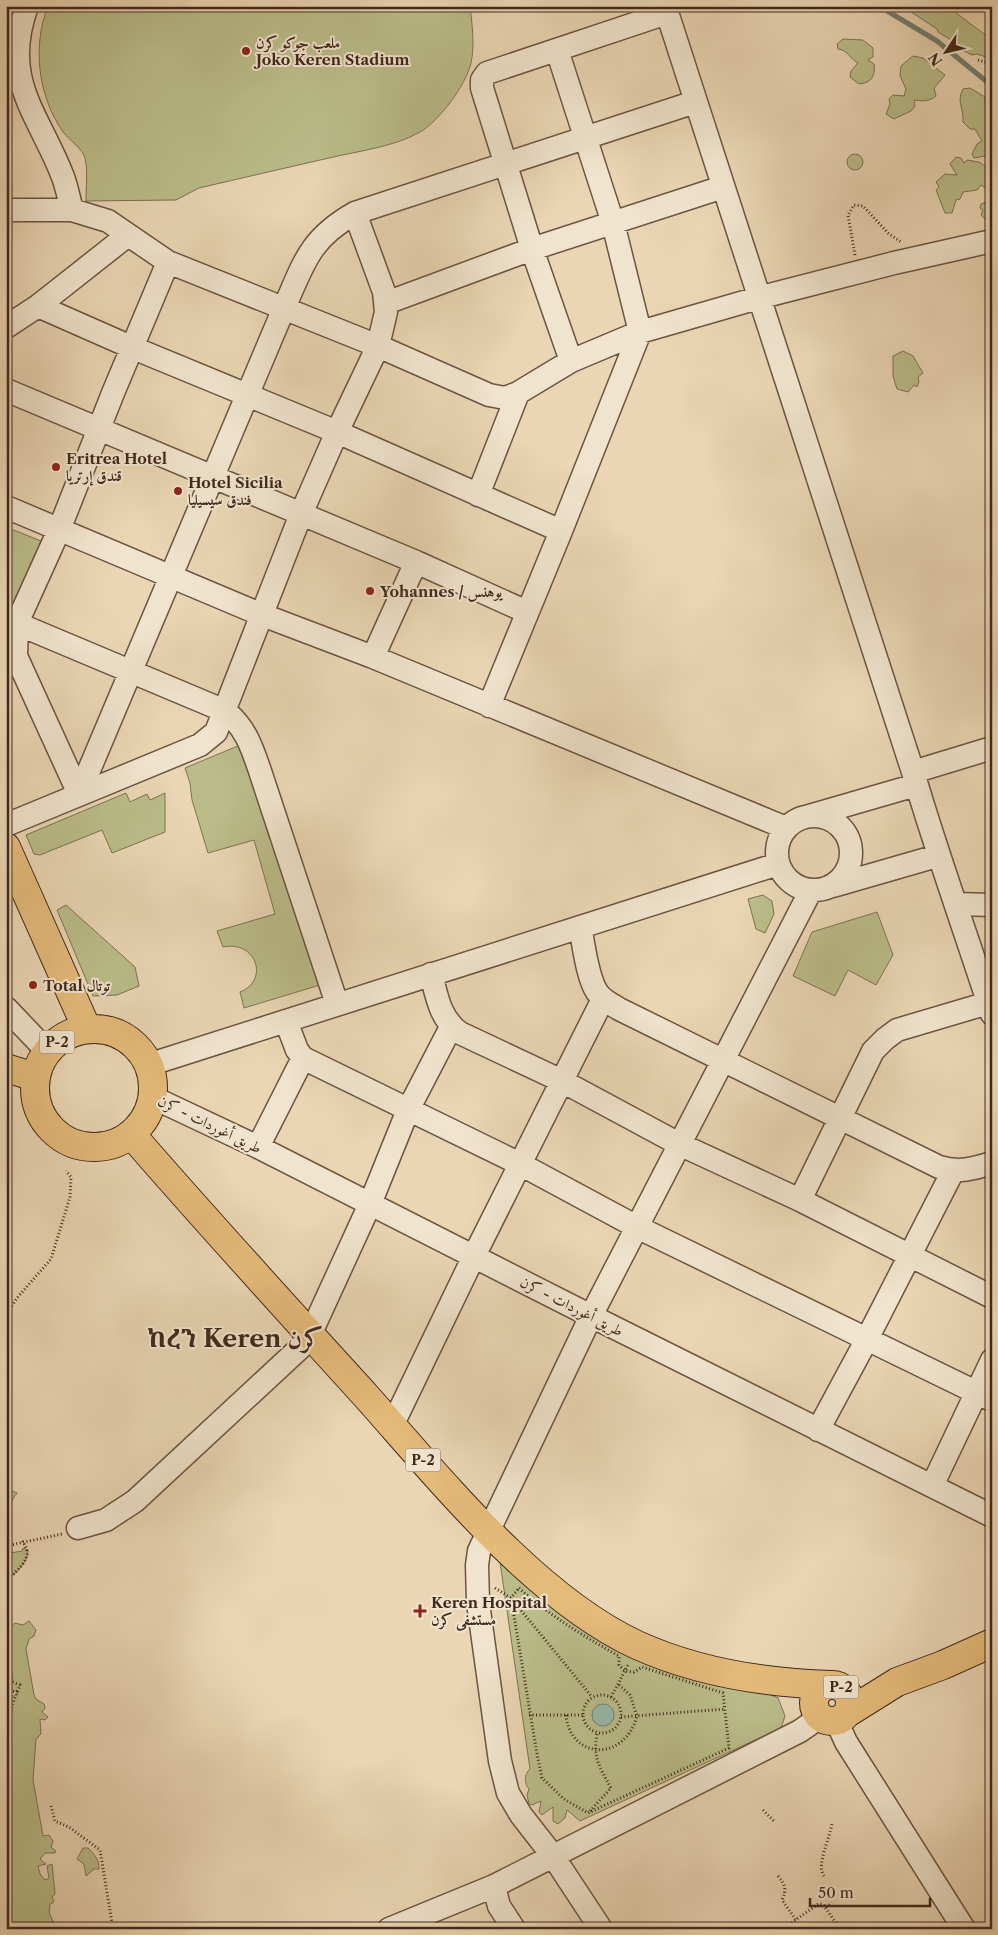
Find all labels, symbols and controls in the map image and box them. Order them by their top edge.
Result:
north arrow [920,28,970,78]
place label: ملعب جوكو كرن Joko Keren Stadium [253,33,409,69]
marker: ملعب جوكو كرن Joko Keren Stadium [240,45,252,57]
text: N [924,49,946,70]
place label: Eritrea Hotel قندق إرتريا [66,449,167,486]
marker: Eritrea Hotel قندق إرتريا [50,461,62,473]
place label: Hotel Sicilia فندق سيسيليا [188,473,283,509]
marker: Hotel Sicilia فندق سيسيليا [172,485,184,497]
place label: Yohannes / يوهنس [379,582,503,602]
marker: Yohannes / يوهنس [364,585,376,597]
place label: Total توتال [43,976,111,995]
marker: Total توتال [27,979,39,991]
road number: P-2 [40,1030,74,1054]
street label: طريق أغوردات - كرن [155,1090,265,1158]
street label: طريق أغوردات - كرن [517,1271,627,1341]
district label: ከረን Keren كرن [147,1323,323,1354]
road number: P-2 [406,1448,440,1472]
place label: Keren Hospital مستشفى كرن [431,1593,547,1631]
marker: Keren Hospital مستشفى كرن [413,1604,427,1618]
road number: P-2 [824,1675,858,1698]
scale bar [810,1875,930,1907]
text: 50 m [818,1883,854,1902]

